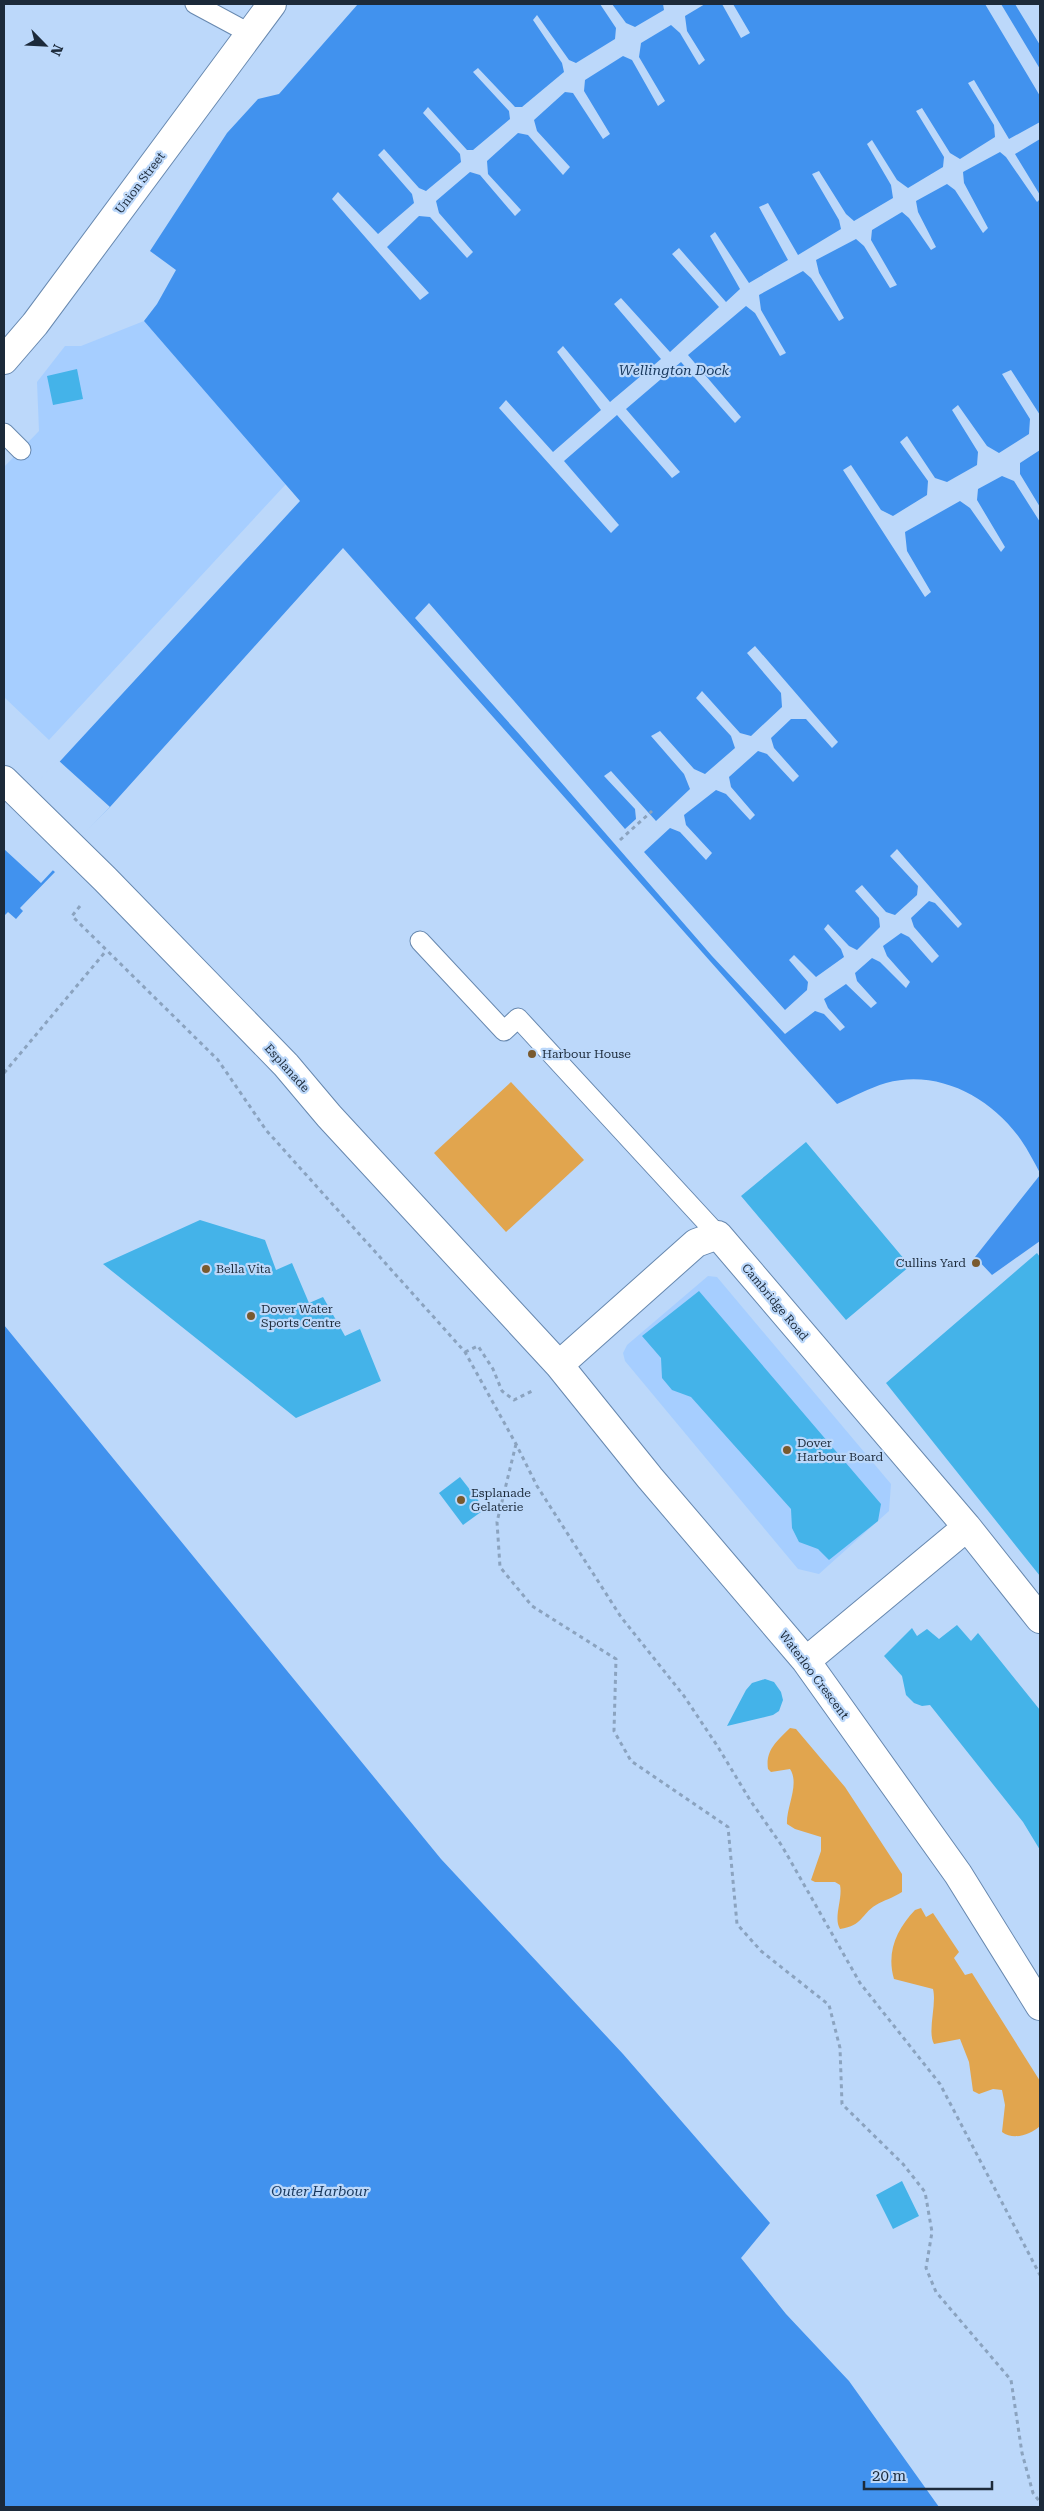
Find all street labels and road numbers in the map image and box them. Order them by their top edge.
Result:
street label: Union Street [112,149,168,217]
street label: Esplanade [262,1041,313,1095]
street label: Cambridge Road [739,1261,811,1343]
street label: Waterloo Crescent [776,1628,852,1722]

